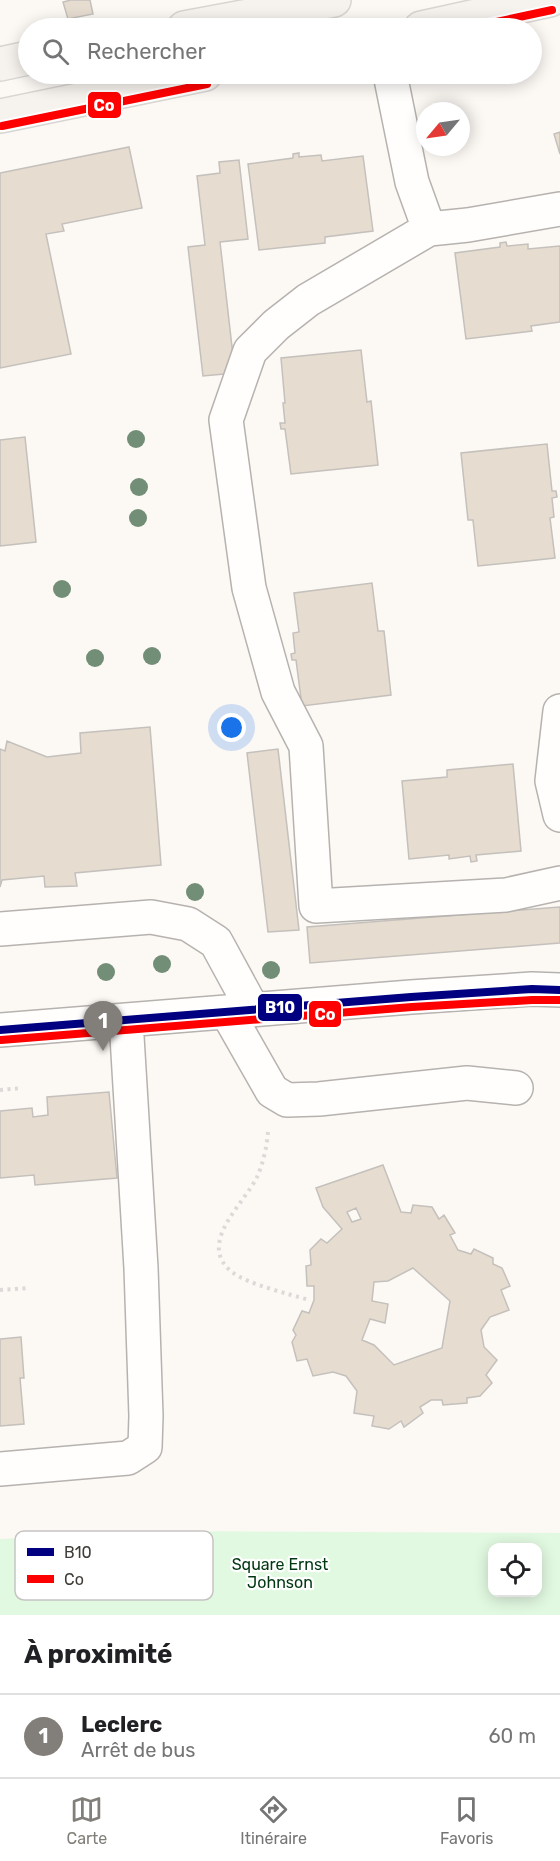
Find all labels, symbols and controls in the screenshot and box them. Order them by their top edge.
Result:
search box [18,18,542,84]
icon: search [39,35,72,68]
text: Rechercher [87,38,206,65]
line badge: Co [87,91,122,119]
text: Co [93,96,115,115]
north arrow [416,102,470,156]
your location [217,713,246,742]
line badge: B10 [257,993,303,1022]
text: B10 [265,998,295,1017]
line badge: Co [308,1000,342,1028]
pin: 1 [84,1002,122,1051]
text: Co [314,1005,336,1024]
legend [15,1531,213,1600]
text: B10 [64,1543,92,1562]
map controls [488,1543,542,1597]
button: locate [488,1543,542,1597]
park label: Square Ernst Johnson [232,1555,328,1592]
text: Co [64,1570,84,1589]
text: À proximité [24,1639,173,1670]
text: Leclerc [81,1711,162,1738]
text: 1 [39,1724,48,1748]
text: 60 m [489,1724,536,1748]
text: Arrêt de bus [81,1738,195,1762]
tab: Carte [67,1793,107,1848]
tab: Itinéraire [240,1793,307,1848]
tab: Favoris [440,1793,493,1848]

